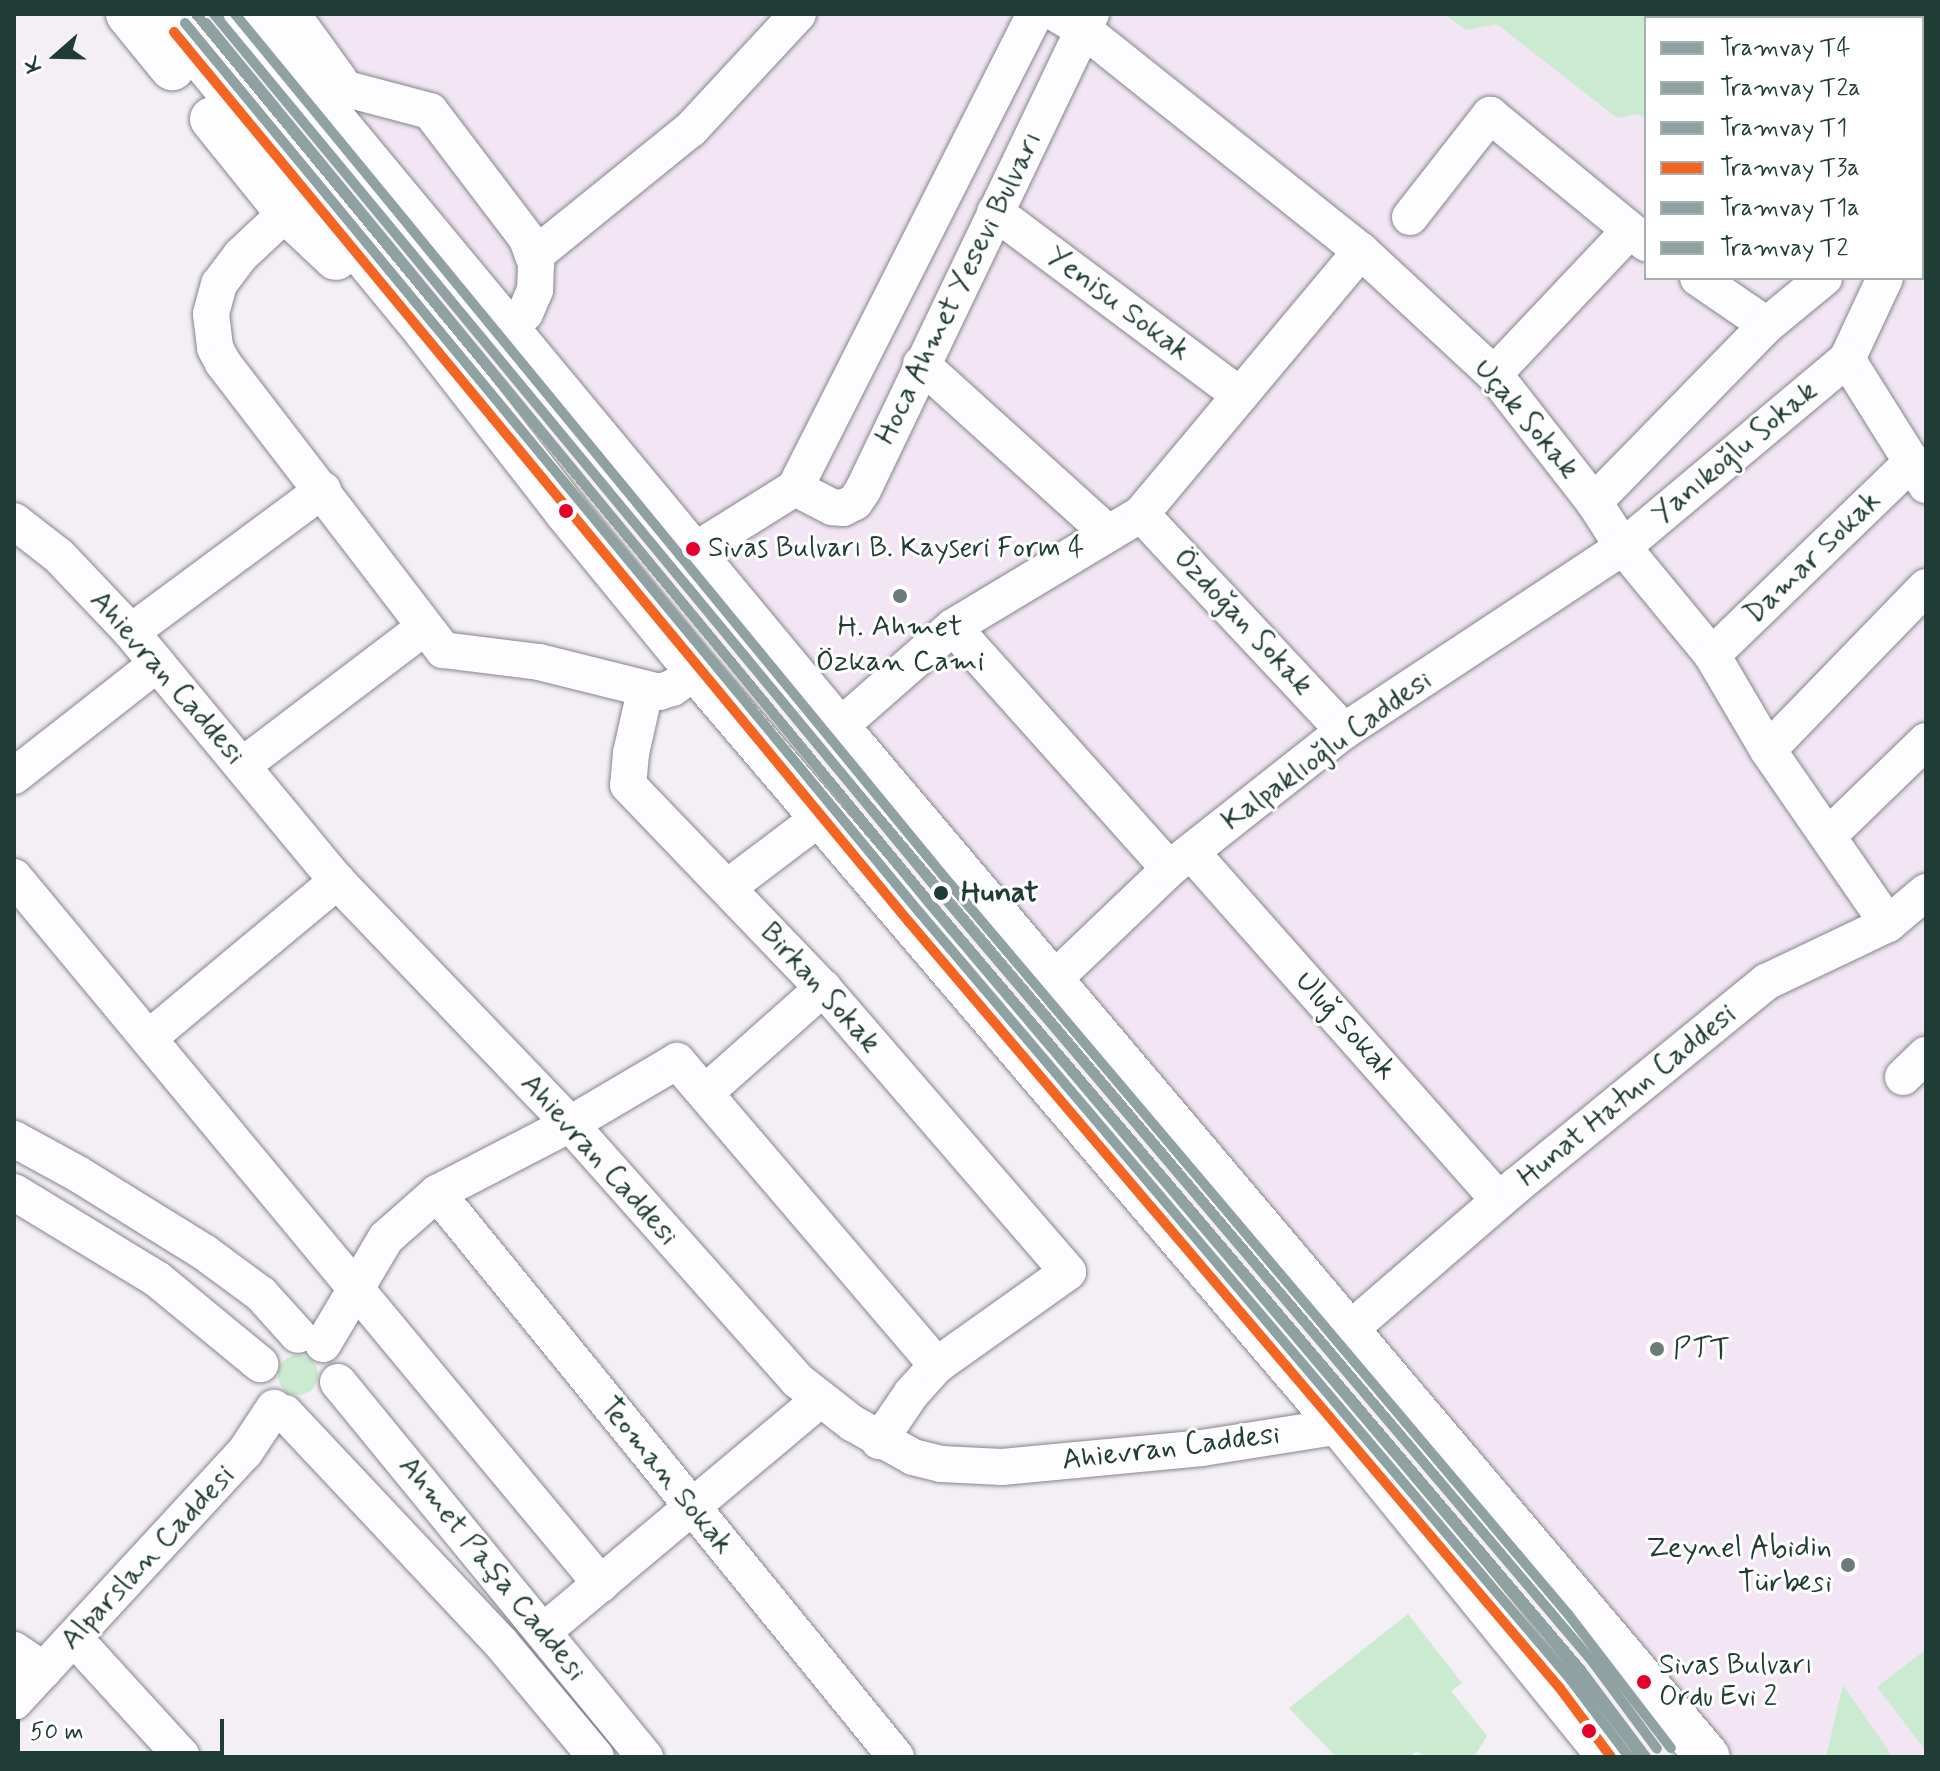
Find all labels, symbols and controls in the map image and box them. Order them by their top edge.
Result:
north arrow [16,16,96,96]
legend [1644,16,1924,280]
text: Tramvay T4 [1720,33,1850,64]
text: K [18,52,49,76]
text: Tramvay T2a [1720,73,1861,104]
text: Tramvay T1 [1720,113,1847,144]
street label: Hoca Ahmet Yesevi Bulvarı [867,125,1051,451]
text: Tramvay T3a [1720,153,1860,184]
text: Tramvay T1a [1720,193,1860,224]
text: Tramvay T2 [1720,233,1848,264]
street label: Yenisu Sokak [1039,238,1197,370]
street label: Uçak Sokak [1465,351,1587,487]
street label: Yanıkoğlu Sokak [1645,373,1825,533]
street label: Damar Sokak [1737,483,1889,633]
unlabelled marker [558,503,574,519]
place label: Sivas Bulvarı B. Kayseri Form 4 [708,532,1086,566]
marker: Sivas Bulvarı B. Kayseri Form 4 [685,541,701,557]
street label: Özdoğan Sokak [1165,541,1321,703]
street label: Ahievran Caddesi [80,581,254,775]
marker: H. Ahmet Özkan Cami [891,587,909,605]
place label: H. Ahmet Özkan Cami [815,609,985,680]
street label: Kalpaklıoğlu Caddesi [1212,661,1442,841]
place label: Hunat [961,875,1038,911]
marker: Hunat [928,880,954,906]
street label: Birkan Sokak [751,914,889,1062]
street label: Uluğ Sokak [1287,964,1403,1088]
street label: Hunat Hatun Caddesi [1509,996,1745,1196]
street label: Ahievran Caddesi [510,1064,688,1256]
place label: PTT [1673,1331,1730,1367]
marker: PTT [1648,1340,1666,1358]
street label: Teoman Sokak [591,1390,741,1562]
street label: Ahievran Caddesi [1057,1416,1285,1480]
street label: Ahmet Paşa Caddesi [391,1450,593,1688]
street label: Alparslan Caddesi [53,1458,243,1658]
place label: Zeynel Abidin Türbesi [1641,1530,1832,1600]
marker: Zeynel Abidin Türbesi [1839,1556,1857,1574]
place label: Sivas Bulvarı Ordu Evi 2 [1659,1649,1809,1715]
marker: Sivas Bulvarı Ordu Evi 2 [1636,1674,1652,1690]
scale bar [20,1703,228,1753]
text: 50 m [30,1717,84,1748]
unlabelled marker [1581,1723,1597,1739]

